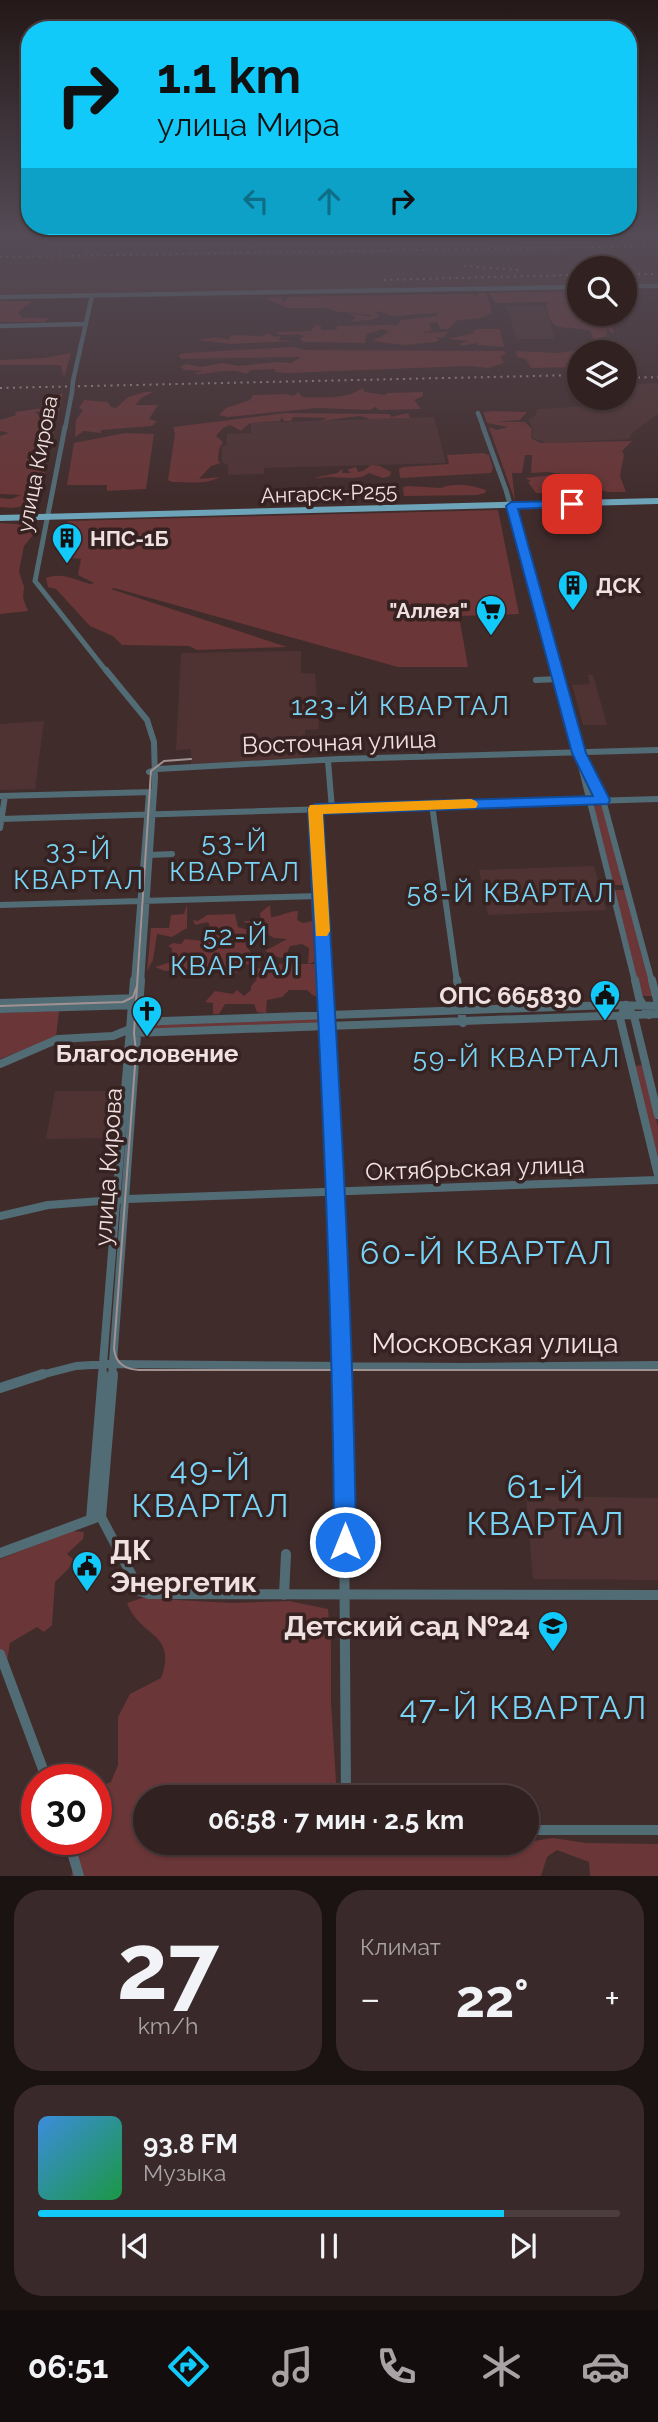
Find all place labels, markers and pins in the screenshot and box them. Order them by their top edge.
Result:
pin [542,474,602,534]
building icon: НПС-1Б [50,521,84,565]
place label: НПС-1Б [90,526,169,551]
building icon: ДСК [556,568,590,612]
place label: ДСК [596,573,642,598]
supermarket icon: "Аллея" [474,593,508,637]
place label: "Аллея" [389,598,468,623]
public building icon: ОПС 665830 [588,978,622,1022]
place label: ОПС 665830 [439,981,582,1010]
church icon: Благословение [130,994,164,1038]
place label: Благословение [56,1039,238,1068]
place label: ДК Энергетик [110,1534,257,1599]
public building icon: ДК Энергетик [70,1549,104,1593]
school or university icon: Детский сад №24 [536,1609,570,1653]
place label: Детский сад №24 [284,1610,530,1643]

